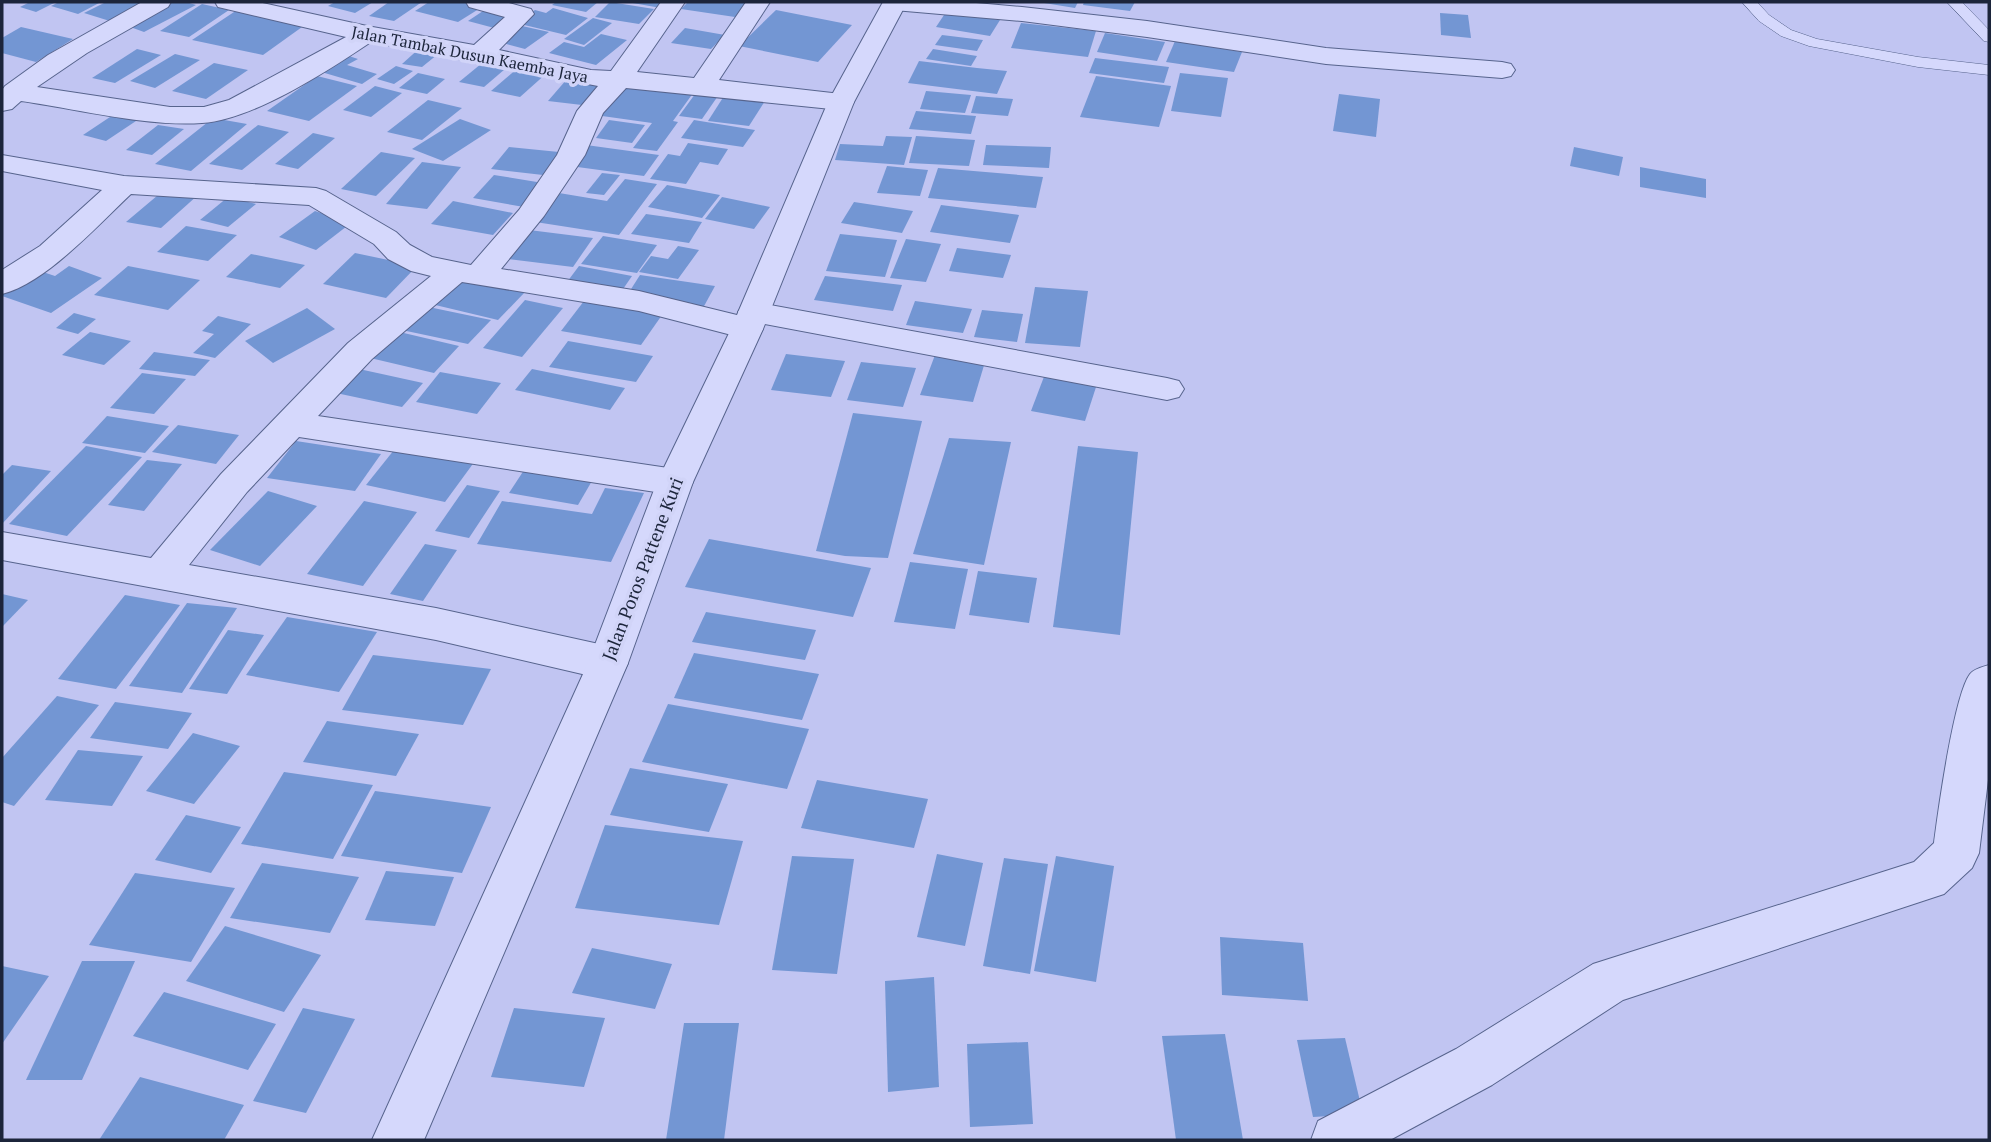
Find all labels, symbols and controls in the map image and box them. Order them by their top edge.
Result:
street label: Jalan Tambak Dusun Kaemba Jaya [350,20,590,88]
street label: Jalan Poros Pattene Kuri [596,474,688,664]

